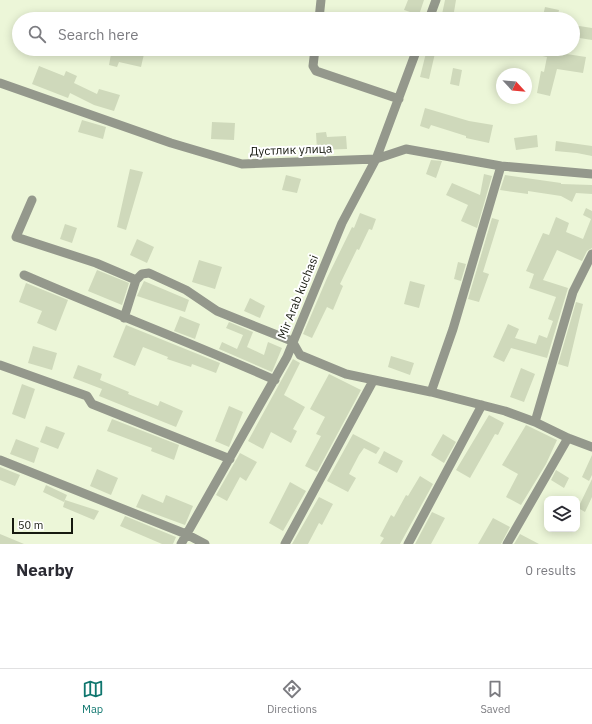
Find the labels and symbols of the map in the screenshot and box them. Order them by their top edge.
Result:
north arrow [496,68,532,104]
street label: Дустлик улица [250,141,333,158]
street label: Mir Arab kuchasi [274,253,321,341]
scale bar [12,516,73,535]

